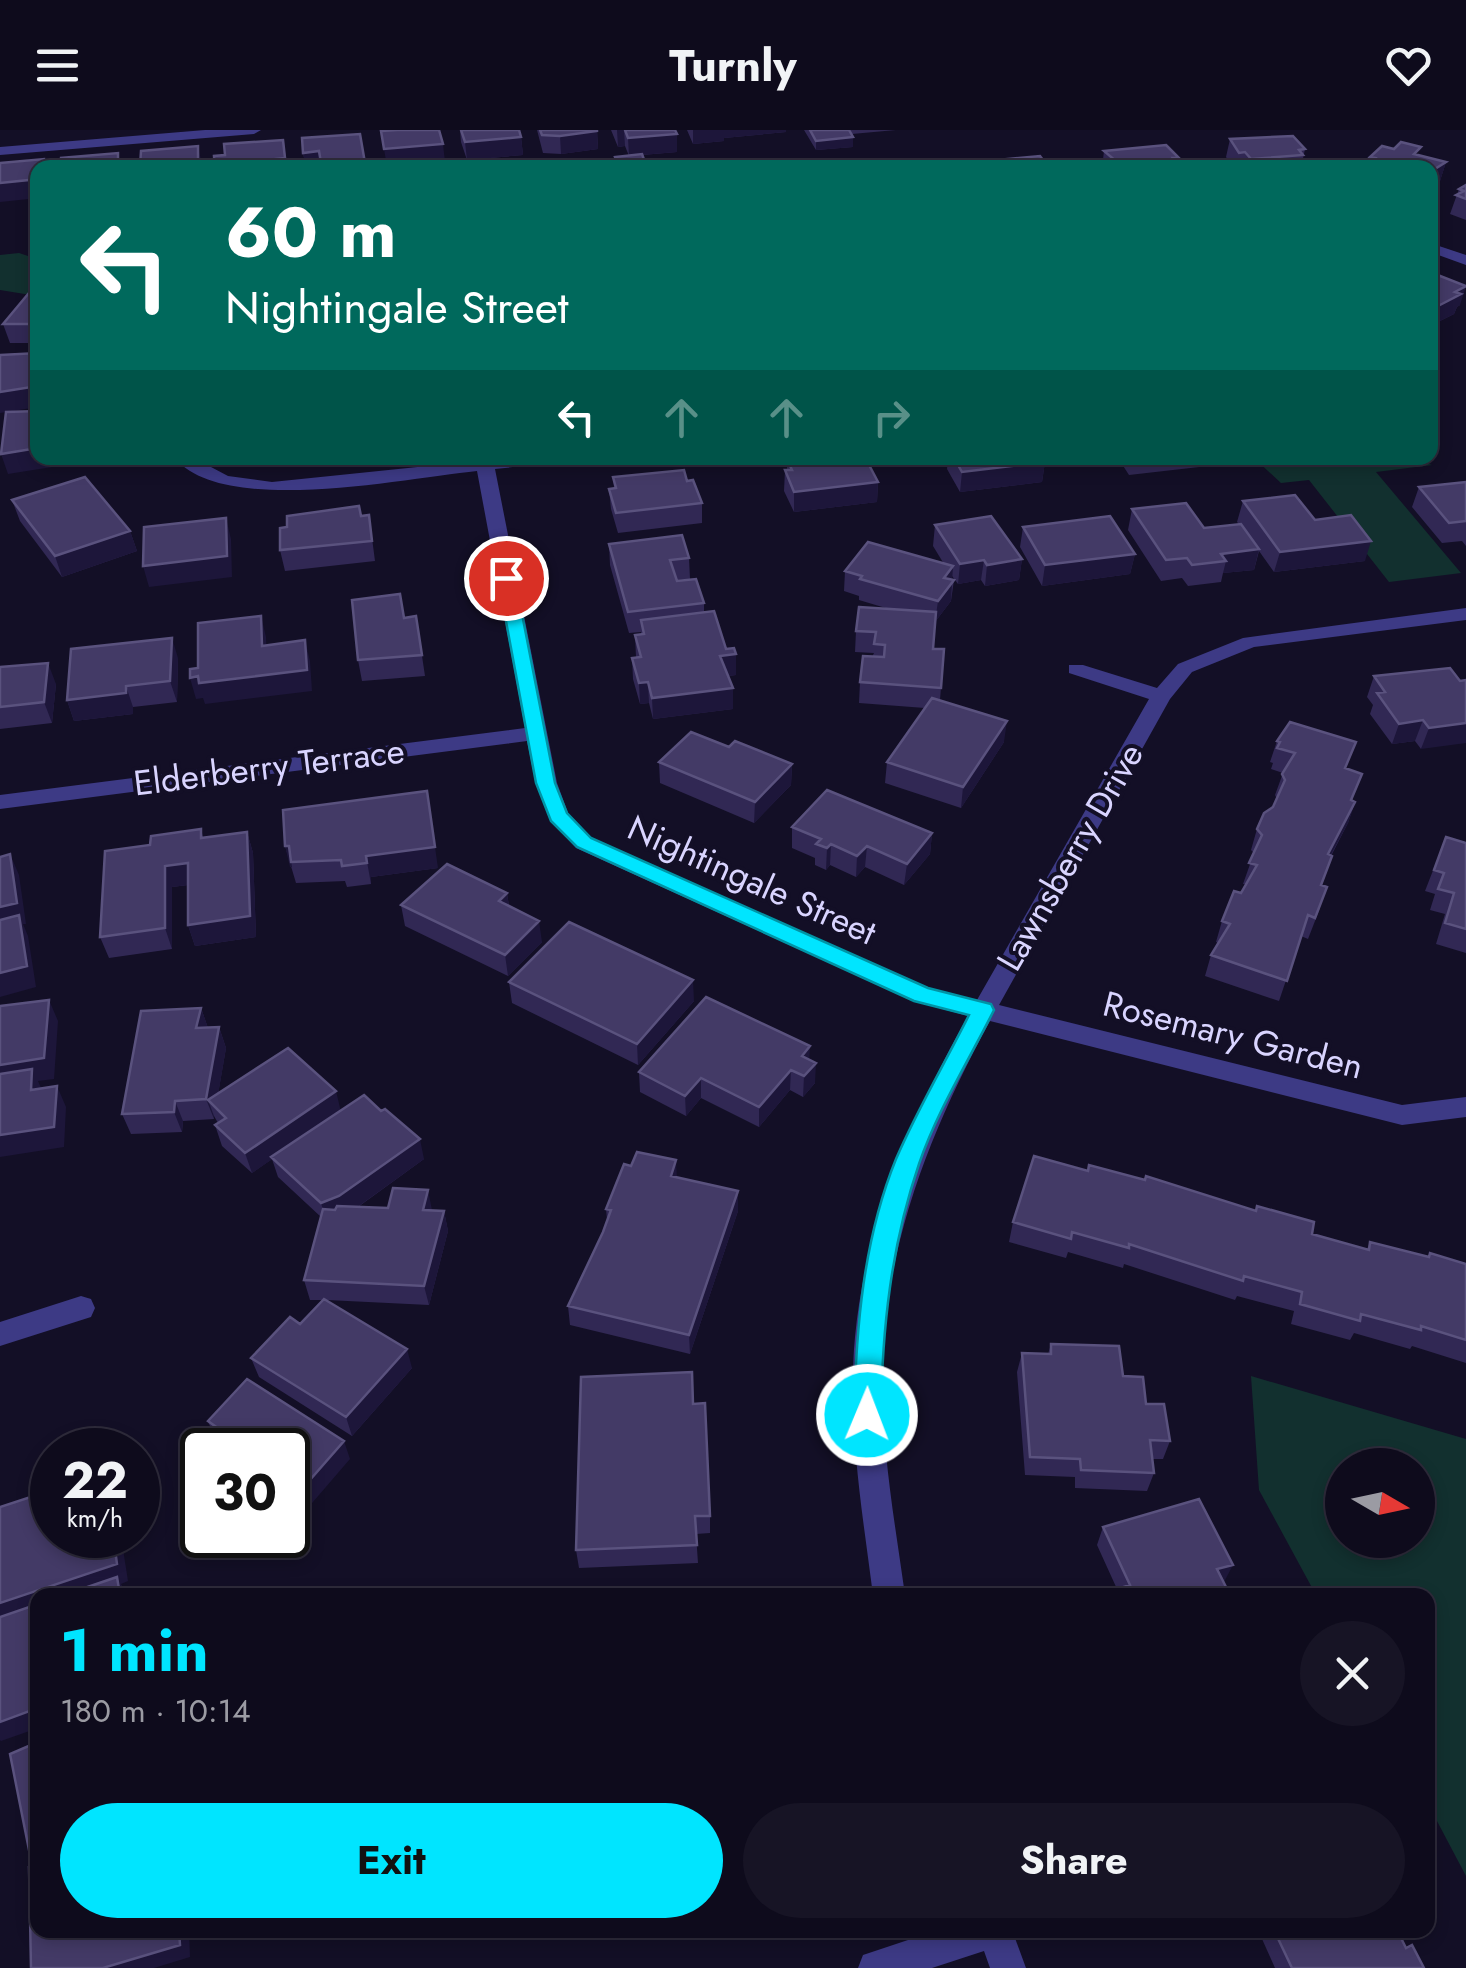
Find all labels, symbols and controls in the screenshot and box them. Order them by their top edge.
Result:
text: Turnly [669,33,797,98]
icon: menu [30,38,85,93]
icon: heart [1381,38,1436,93]
text: 60 m [225,182,397,283]
icon: left [60,200,190,330]
text: Nightingale Street [225,275,569,340]
icon: left [549,390,604,445]
icon: ahead [654,390,709,445]
icon: ahead [759,390,814,445]
icon: right [864,390,919,445]
pin [464,536,549,621]
icon: arrive [479,551,534,606]
street label: Elderberry Terrace [131,726,407,808]
street label: Lawnsberry Drive [984,734,1156,980]
street label: Nightingale Street [620,803,885,957]
street label: Rosemary Garden [1098,979,1368,1091]
position arrow [815,1363,919,1467]
speed limit sign: 30 [180,1428,310,1558]
text: 22 [62,1444,128,1517]
north arrow [1325,1448,1435,1558]
map controls [1325,1448,1435,1558]
text: km/h [67,1500,123,1536]
text: 1 min [60,1607,209,1694]
button: close [1300,1621,1405,1726]
text: 180 m · 10:14 [60,1688,251,1734]
button: Exit [60,1803,723,1918]
button: Share [743,1803,1405,1918]

